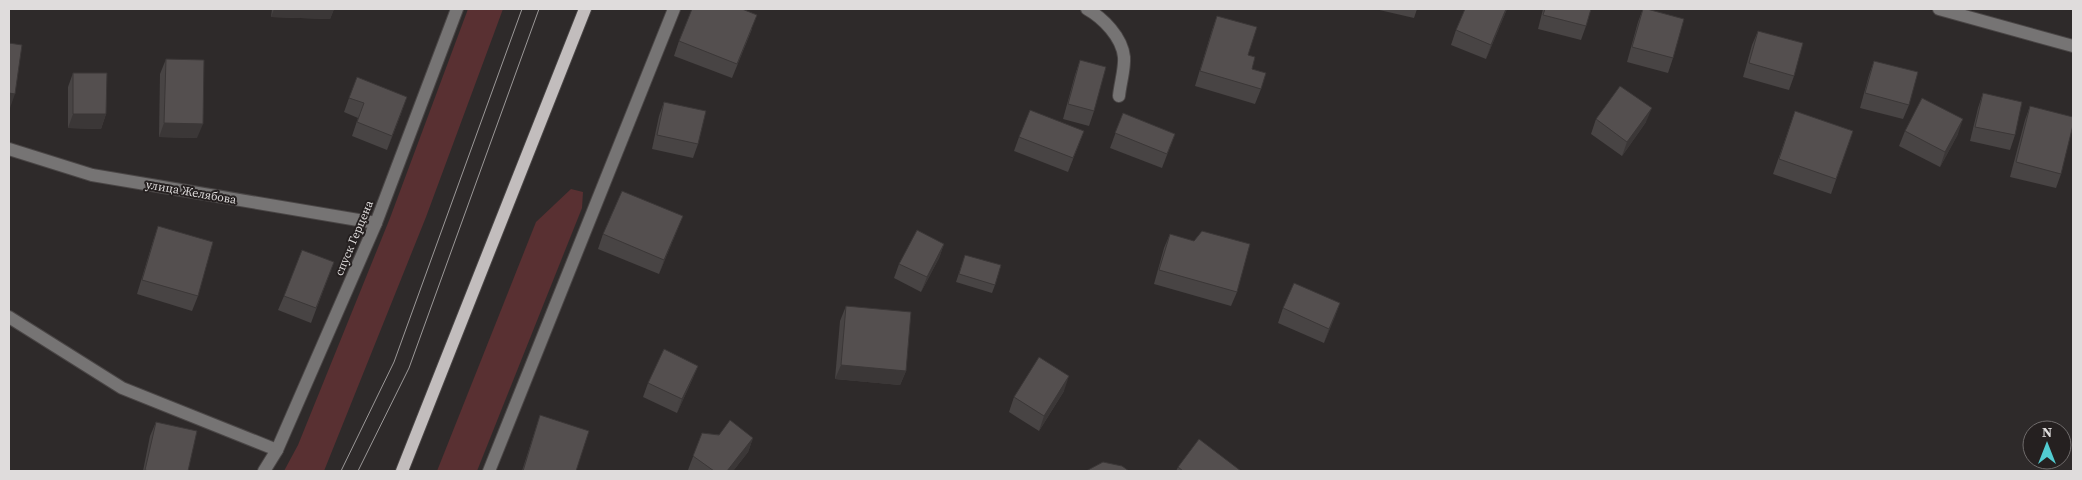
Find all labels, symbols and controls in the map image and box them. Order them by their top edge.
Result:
street label: улица Желябова [144,176,238,208]
street label: спуск Герцена [331,197,377,278]
north arrow [2022,420,2072,470]
text: N [2042,422,2052,442]

